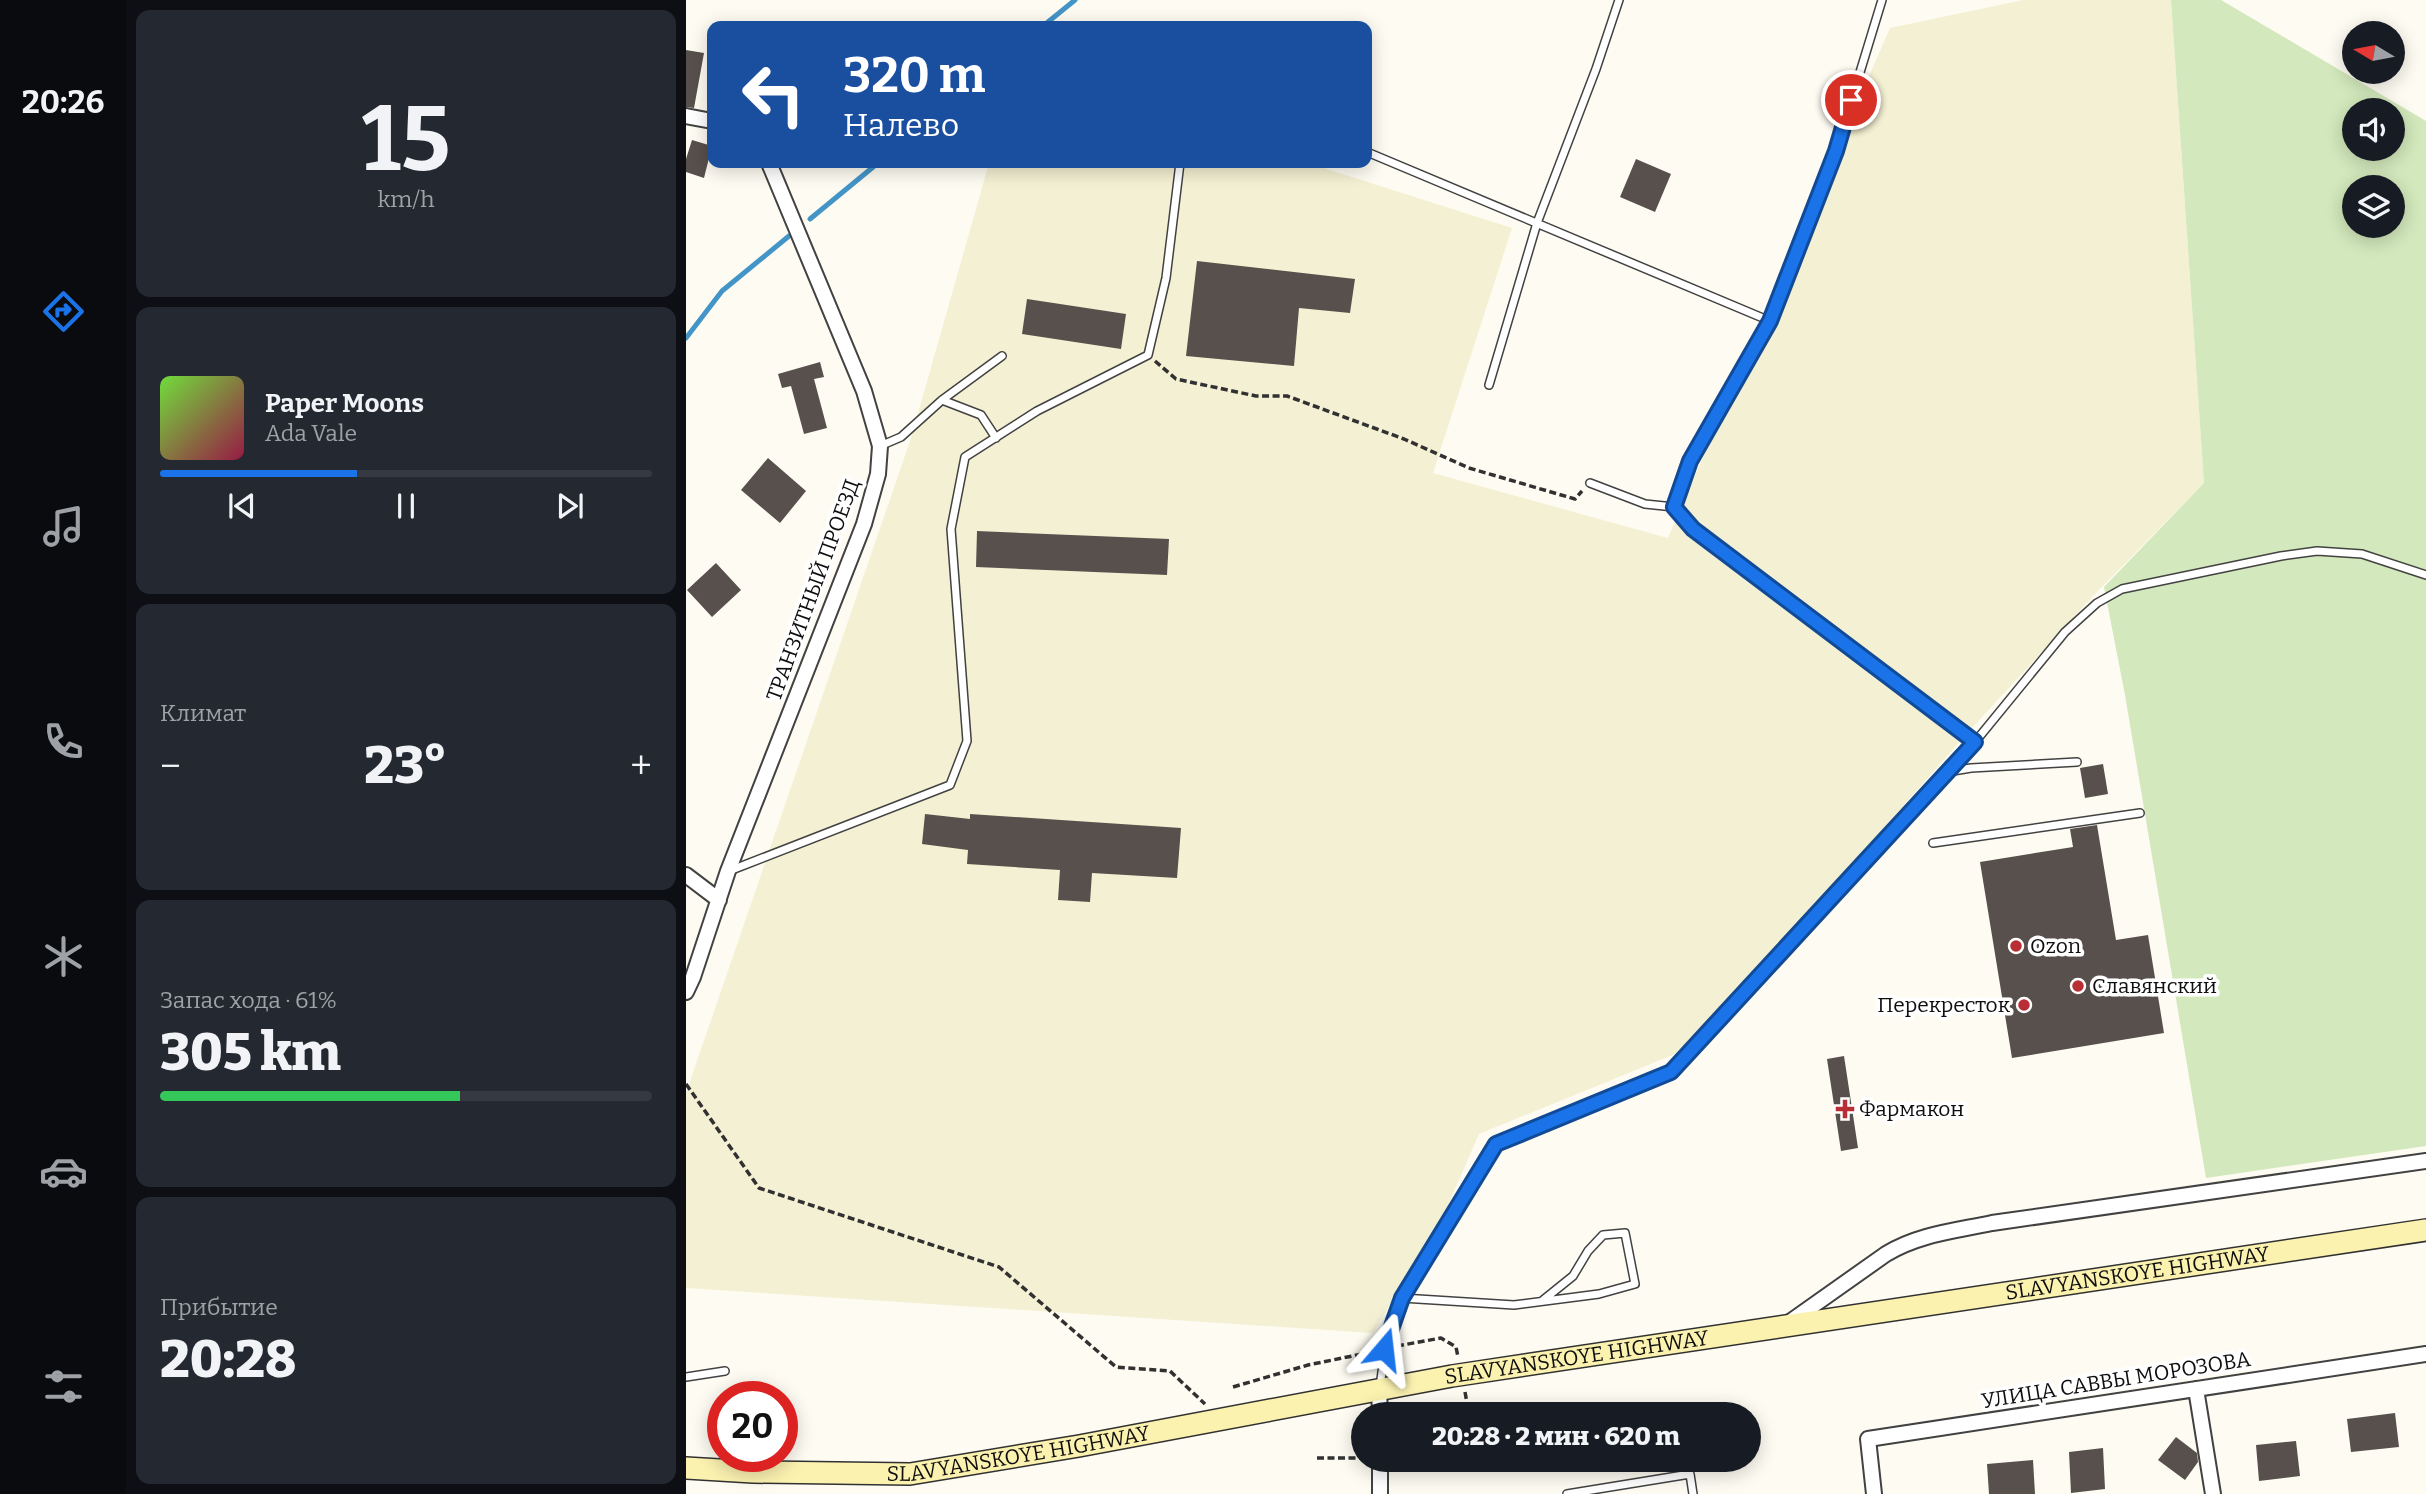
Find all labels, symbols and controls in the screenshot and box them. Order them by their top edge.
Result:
north arrow [2342,21,2404,84]
map controls [2342,21,2405,238]
text: 320 m [843,46,986,105]
icon: left [728,49,819,140]
pin [1821,70,1881,130]
icon: arrive [1832,81,1870,119]
text: 20:26 [22,83,104,121]
text: 15 [361,85,451,194]
button: sound [2342,98,2405,161]
text: Налево [843,106,959,144]
button: layers [2342,175,2405,238]
text: km/h [378,185,434,213]
icon: directions [39,287,88,336]
text: Paper Moons [265,388,424,419]
text: Ada Vale [265,419,357,447]
street label: ТРАНЗИТНЫЙ ПРОЕЗД [761,475,865,705]
icon: previous [223,487,261,525]
icon: pause [387,487,425,525]
icon: next [551,487,589,525]
icon: music [39,502,88,551]
text: Климат [160,699,246,727]
icon: phone [39,717,88,766]
text: 23° [364,734,447,797]
text: − [160,743,181,789]
text: + [630,743,652,789]
icon: climate [39,932,88,981]
place label: Ozon [2030,933,2081,959]
marker: Ozon [2008,938,2024,954]
place label: Славянский [2092,973,2217,999]
marker: Славянский [2070,978,2086,994]
text: Запас хода · 61% [160,986,337,1014]
place label: Перекресток [1877,992,2011,1018]
marker: Перекресток [2016,997,2032,1013]
text: 305 km [160,1021,341,1084]
place label: Фармакон [1859,1096,1964,1122]
marker: Фармакон [1837,1101,1853,1117]
icon: car [39,1147,88,1196]
street label: SLAVYANSKOYE HIGHWAY [2004,1241,2272,1306]
text: Прибытие [160,1293,278,1321]
position arrow [1347,1312,1421,1386]
street label: SLAVYANSKOYE HIGHWAY [1442,1325,1711,1390]
text: 20:28 [160,1328,296,1391]
street label: УЛИЦА САВВЫ МОРОЗОВА [1980,1346,2252,1414]
icon: filters [39,1362,88,1411]
speed limit sign: 20 [707,1381,798,1472]
street label: SLAVYANSKOYE HIGHWAY [886,1420,1153,1487]
text: 20:28 · 2 мин · 620 m [1432,1421,1680,1452]

